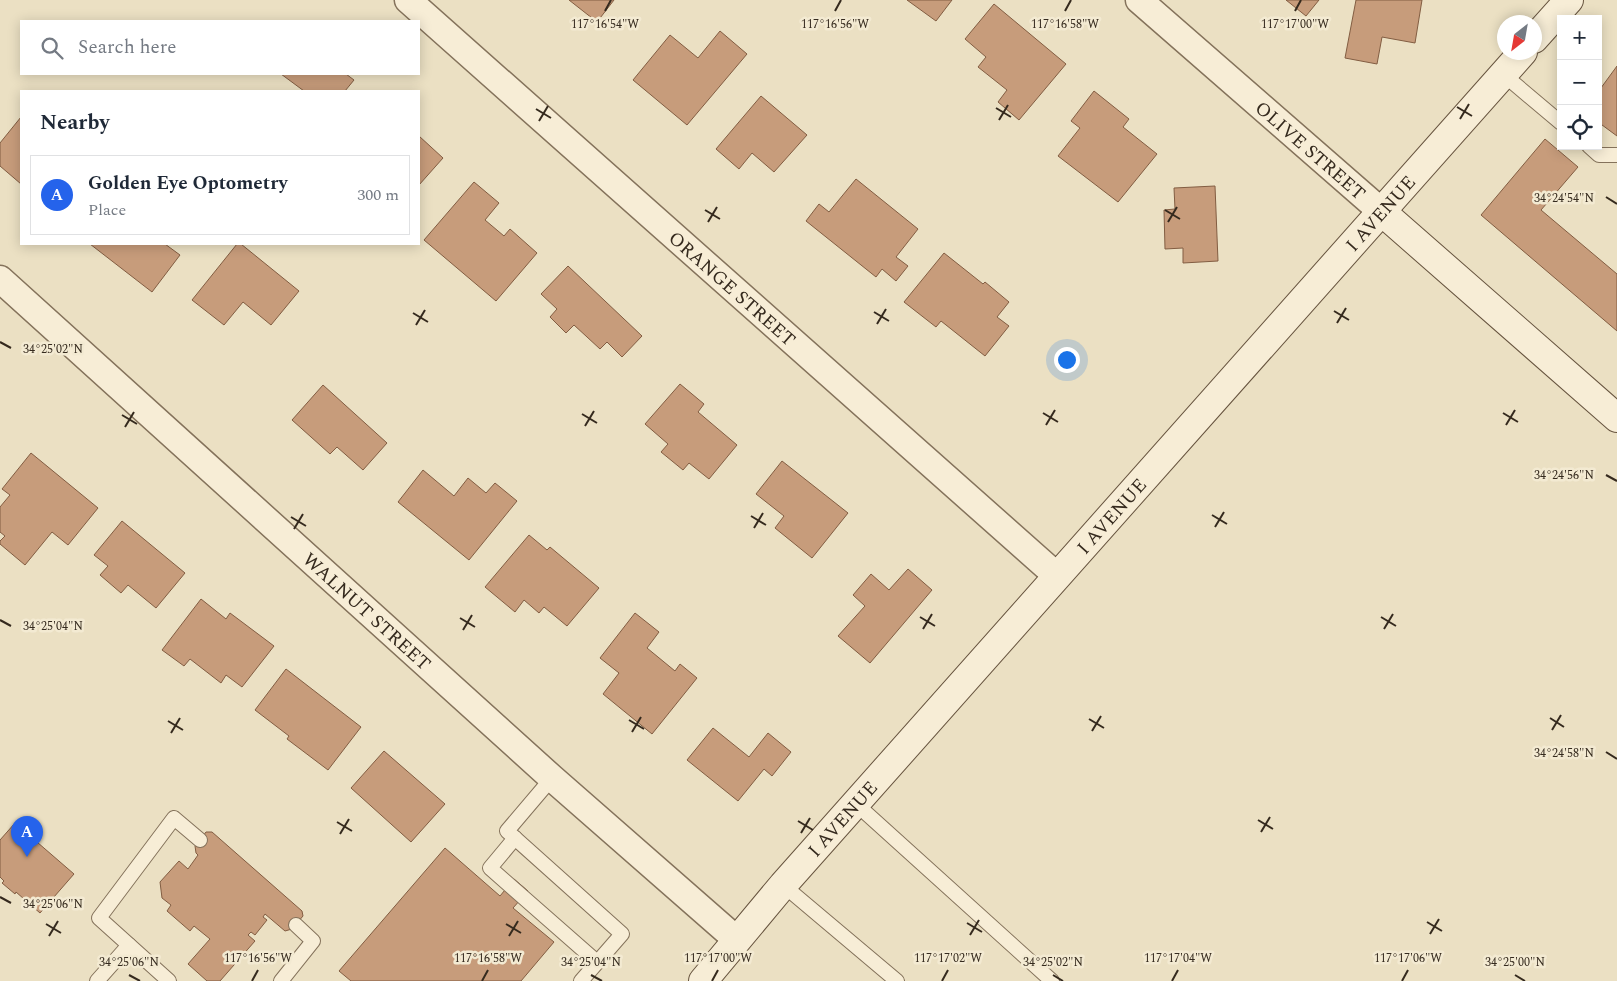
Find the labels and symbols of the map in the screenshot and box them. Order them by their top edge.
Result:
text: 117°16'54"W [571,15,639,34]
text: 117°16'56"W [801,15,869,34]
text: 117°16'58"W [1031,15,1099,34]
text: 117°17'00"W [1261,15,1329,34]
north arrow [1497,15,1542,60]
street label: OLIVE STREET [1248,94,1372,208]
street label: I AVENUE [1339,169,1423,259]
text: 34°24'54"N [1534,189,1594,208]
street label: ORANGE STREET [661,225,802,354]
text: 34°25'02"N [23,340,83,359]
your location [1054,347,1080,373]
text: 34°24'56"N [1534,466,1594,485]
street label: I AVENUE [1070,472,1154,561]
street label: WALNUT STREET [295,546,437,678]
text: 34°25'04"N [23,617,83,636]
text: 34°24'58"N [1534,744,1594,763]
street label: I AVENUE [801,775,885,864]
pin: A [11,816,43,857]
text: 34°25'06"N [23,895,83,914]
text: 117°16'56"W [224,949,292,968]
text: 117°16'58"W [454,949,522,968]
text: 117°17'00"W [684,949,752,968]
text: 117°17'02"W [914,949,982,968]
text: 117°17'04"W [1144,949,1212,968]
text: 117°17'06"W [1374,949,1442,968]
text: 34°25'06"N [99,953,159,972]
text: 34°25'04"N [561,953,621,972]
text: 34°25'02"N [1023,953,1083,972]
text: 34°25'00"N [1485,953,1545,972]

